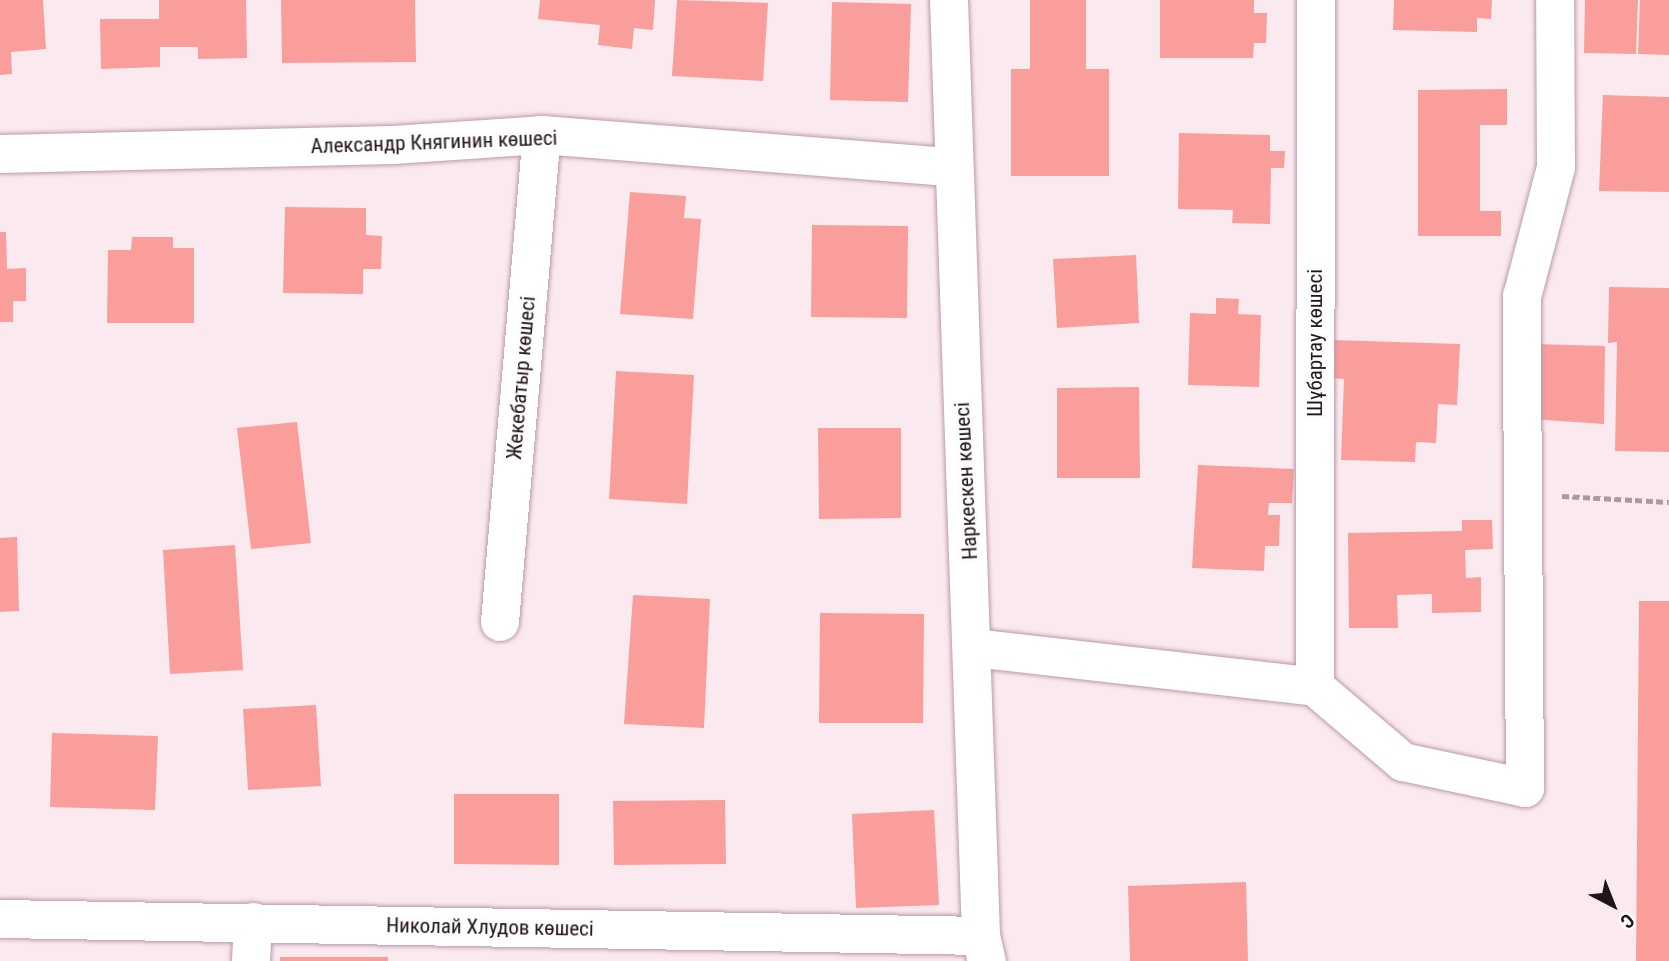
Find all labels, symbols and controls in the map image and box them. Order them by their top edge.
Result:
street label: Александр Княгинин көшесі [310,125,558,159]
street label: Шұбартау көшесі [1302,269,1328,417]
street label: Жекебатыр көшесі [501,295,541,461]
street label: Наркескен көшесі [949,402,983,560]
north arrow [1578,870,1648,940]
text: С [1616,909,1639,933]
street label: Николай Хлудов көшесі [386,913,594,941]

